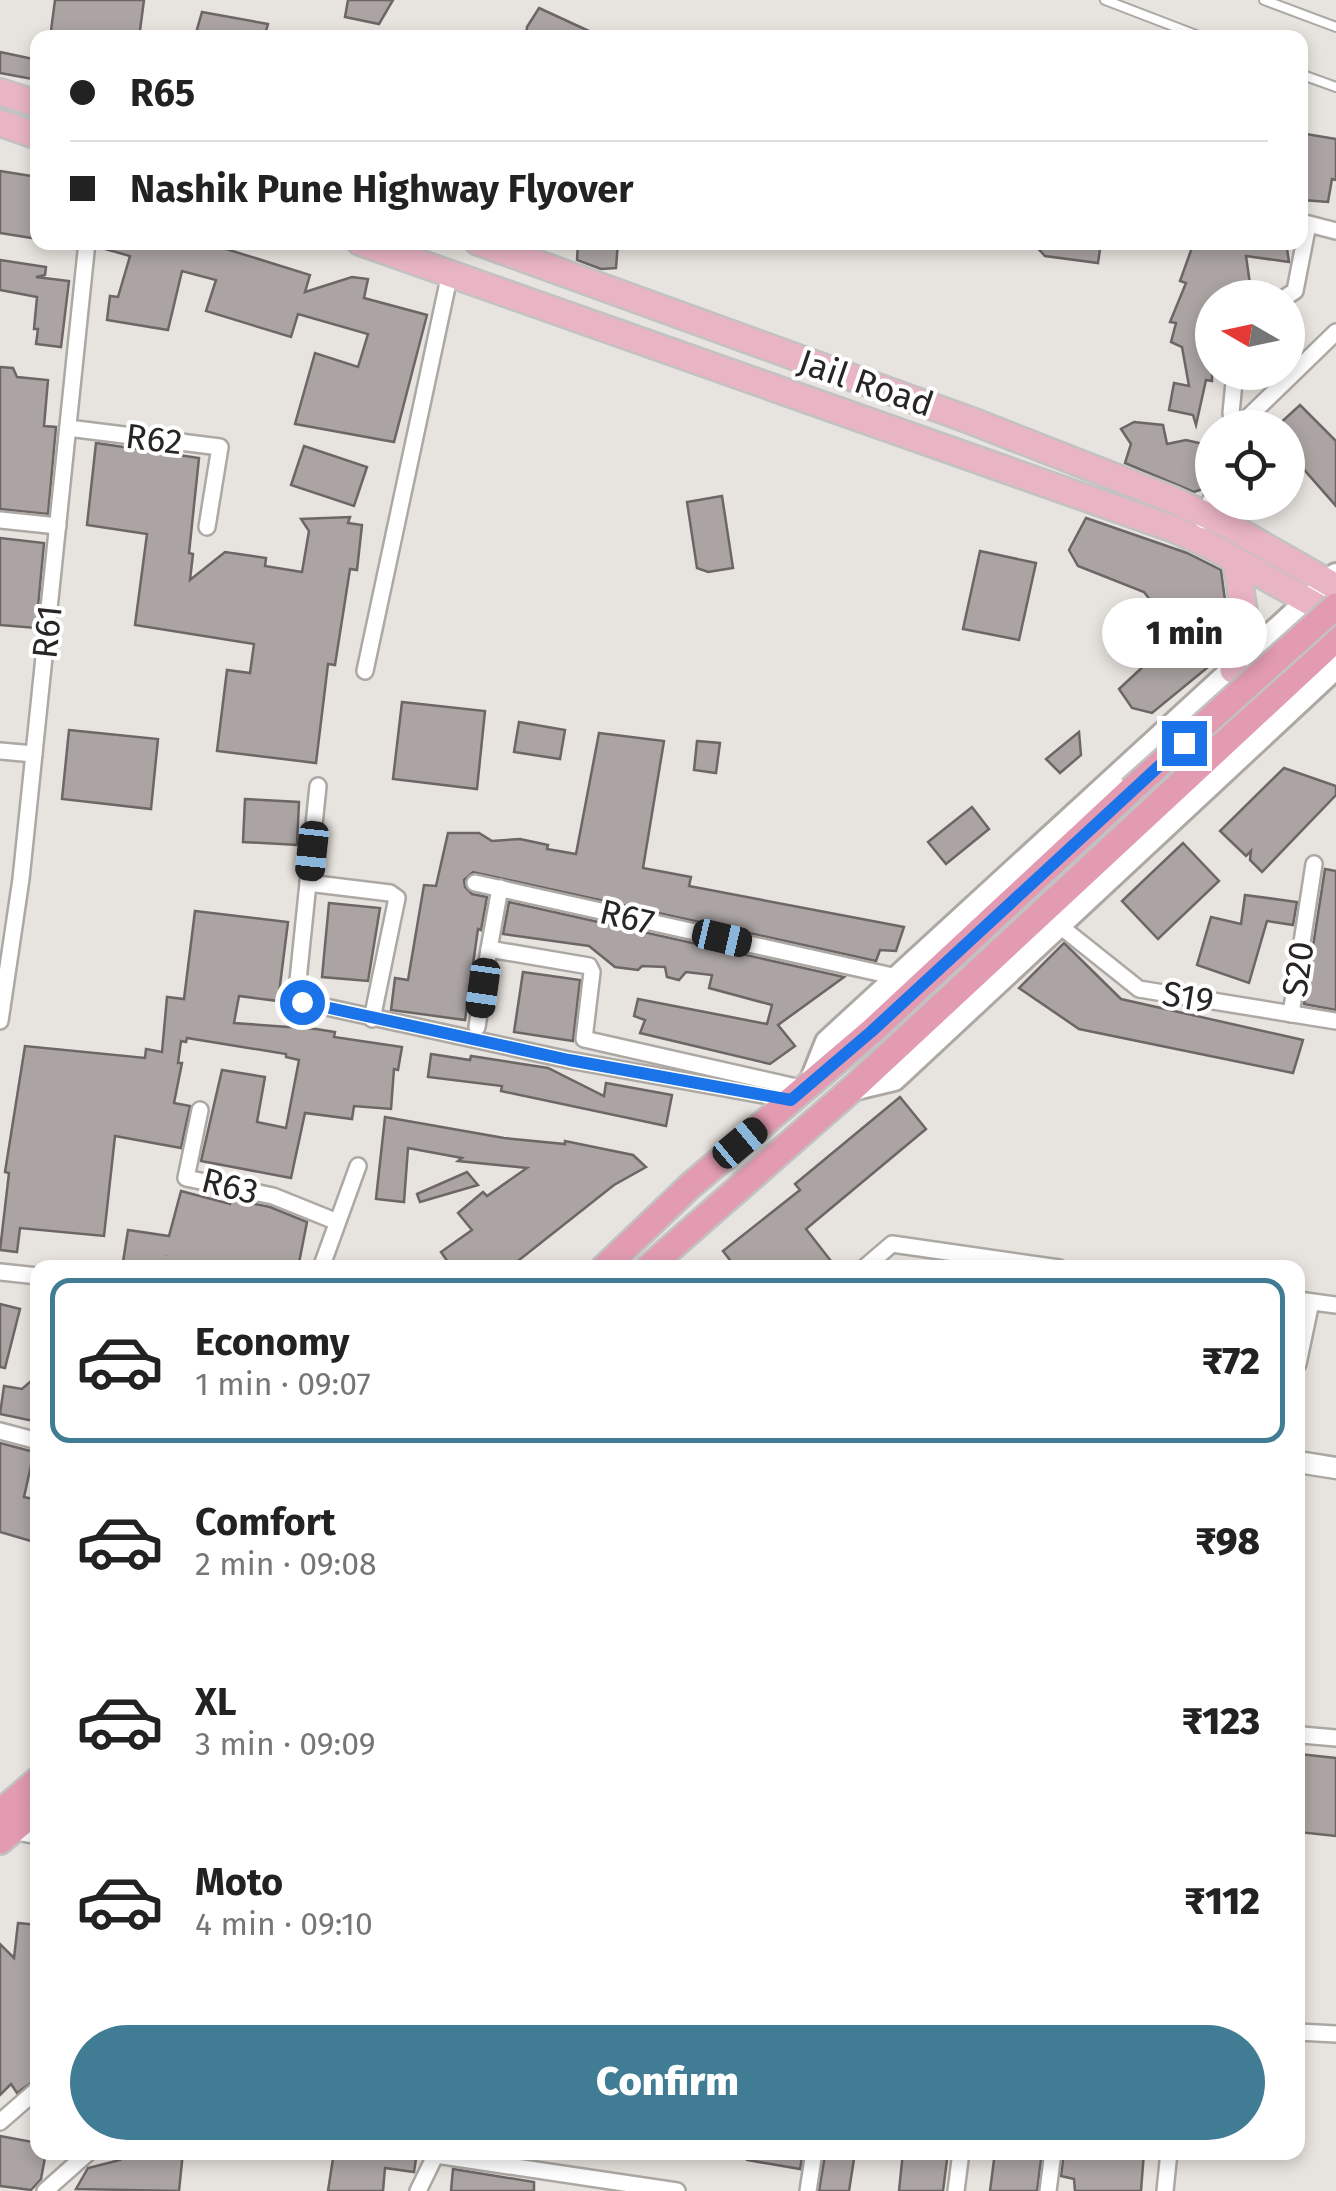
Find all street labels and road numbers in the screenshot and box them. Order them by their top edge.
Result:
street label: Jail Road [793,340,939,426]
street label: R62 [123,415,185,463]
street label: R61 [23,603,71,661]
street label: R67 [596,890,658,944]
street label: S20 [1273,939,1323,999]
street label: S19 [1159,972,1217,1022]
street label: R63 [197,1159,263,1213]

